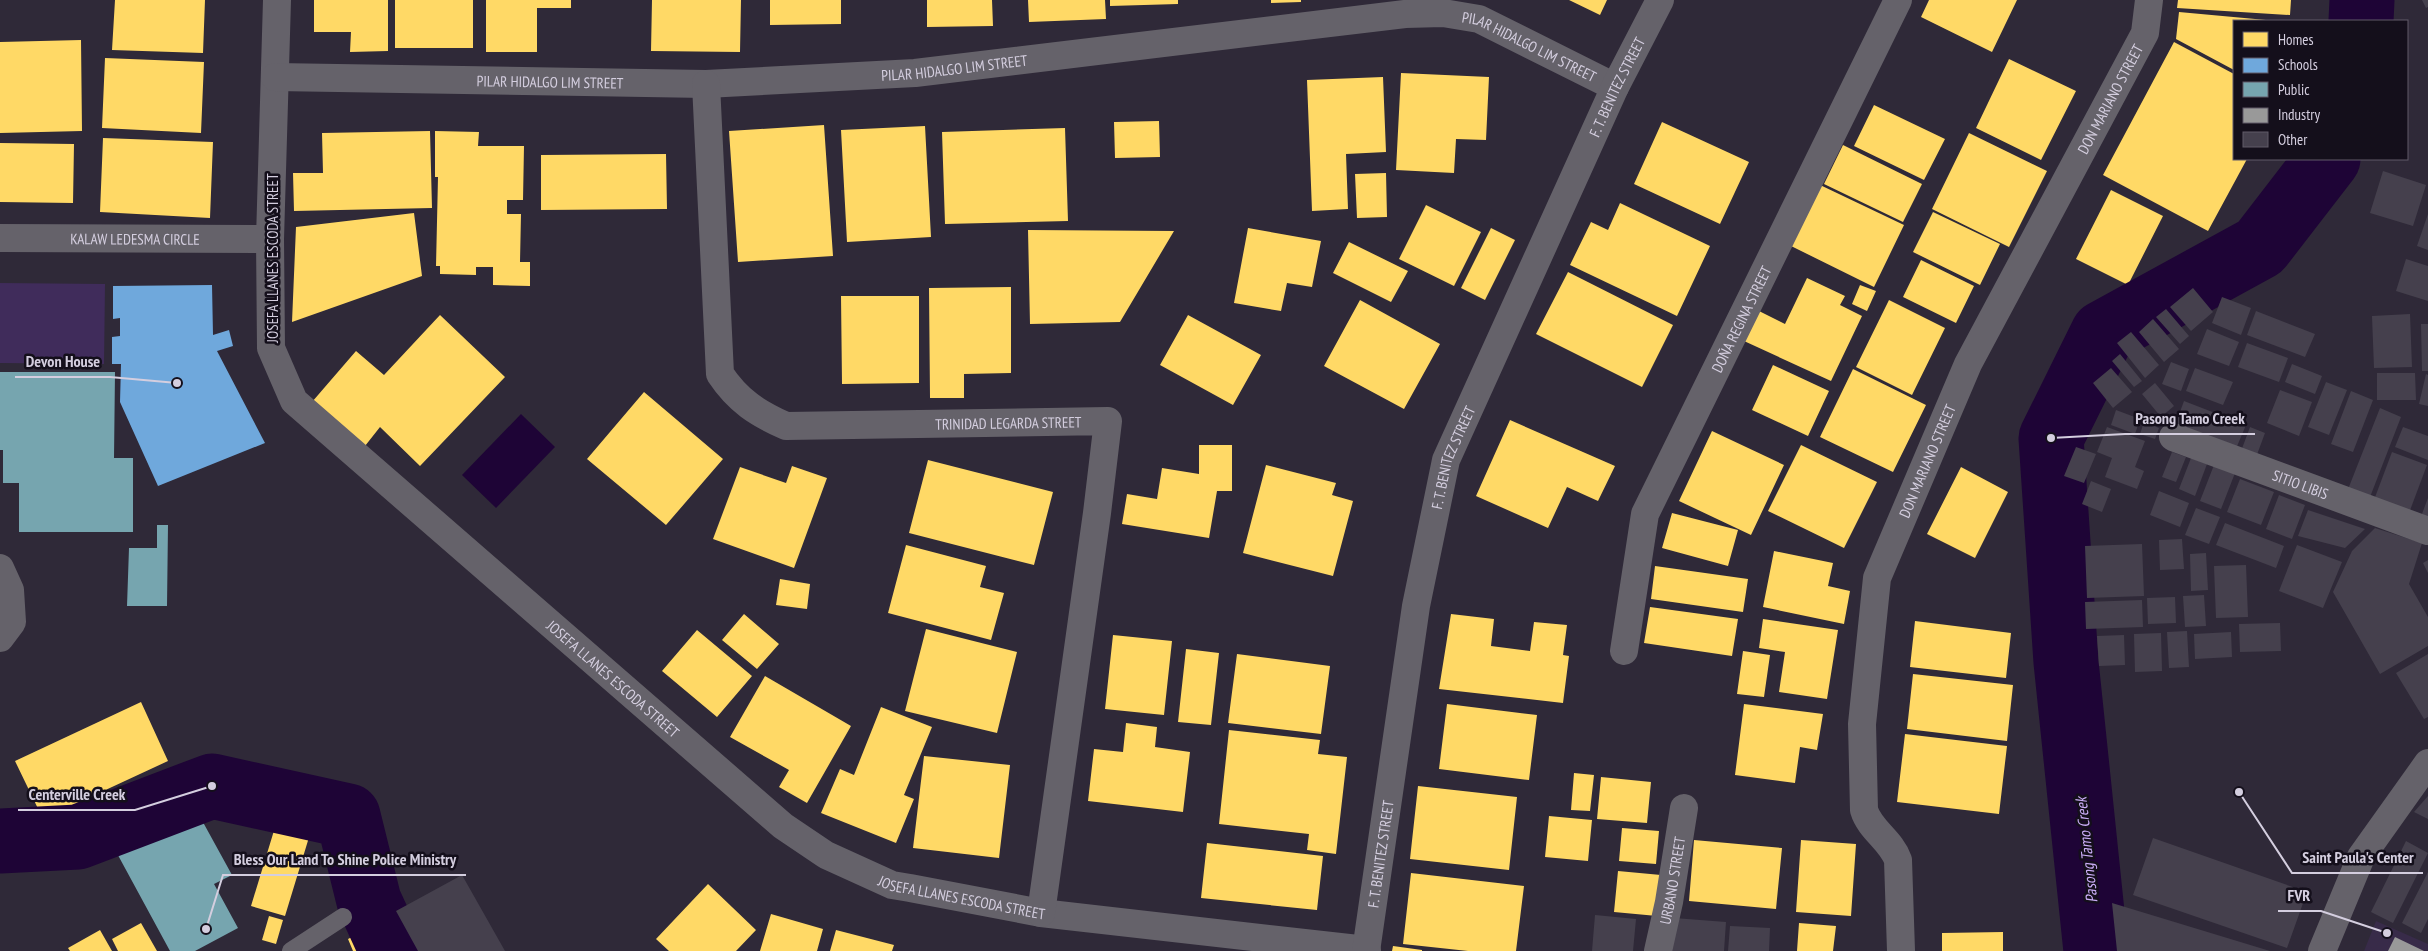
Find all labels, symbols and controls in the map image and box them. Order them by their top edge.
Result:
street label: PILAR HIDALGO LIM STREET [1461,7,1600,86]
legend [2233,20,2408,160]
text: Homes [2278,30,2314,49]
street label: F. T. BENITEZ STREET [1584,33,1649,140]
street label: DON MARIANO STREET [2073,41,2147,157]
street label: PILAR HIDALGO LIM STREET [881,50,1029,84]
text: Schools [2278,55,2318,74]
street label: PILAR HIDALGO LIM STREET [476,71,624,92]
text: Public [2278,80,2310,99]
text: Industry [2278,105,2320,124]
text: Other [2278,130,2308,149]
street label: JOSEFA LLANES ESCODA STREET [263,173,282,344]
street label: KALAW LEDESMA CIRCLE [70,229,200,248]
street label: DOÑA REGINA STREET [1707,262,1775,375]
callout: Devon House [15,346,110,377]
text: Devon House [26,351,100,371]
street label: DON MARIANO STREET [1894,401,1959,520]
street label: F. T. BENITEZ STREET [1427,402,1479,511]
callout: Pasong Tamo Creek [2125,403,2255,434]
text: Pasong Tamo Creek [2135,408,2245,428]
street label: TRINIDAD LEGARDA STREET [935,412,1082,433]
street label: SITIO LIBIS [2270,465,2331,503]
street label: JOSEFA LLANES ESCODA STREET [542,615,684,742]
callout: Centerville Creek [18,779,135,810]
text: Centerville Creek [29,784,126,804]
water label: Pasong Tamo Creek [2070,794,2101,904]
street label: F. T. BENITEZ STREET [1363,799,1397,909]
street label: URBANO STREET [1655,835,1689,926]
callout: Saint Paula's Center [2292,842,2423,873]
callout: Bless Our Land To Shine Police Ministry [223,844,466,875]
text: Saint Paula's Center [2302,847,2414,867]
text: Bless Our Land To Shine Police Ministry [234,849,457,869]
street label: JOSEFA LLANES ESCODA STREET [875,870,1046,923]
callout: FVR [2278,880,2321,911]
text: FVR [2288,885,2310,905]

